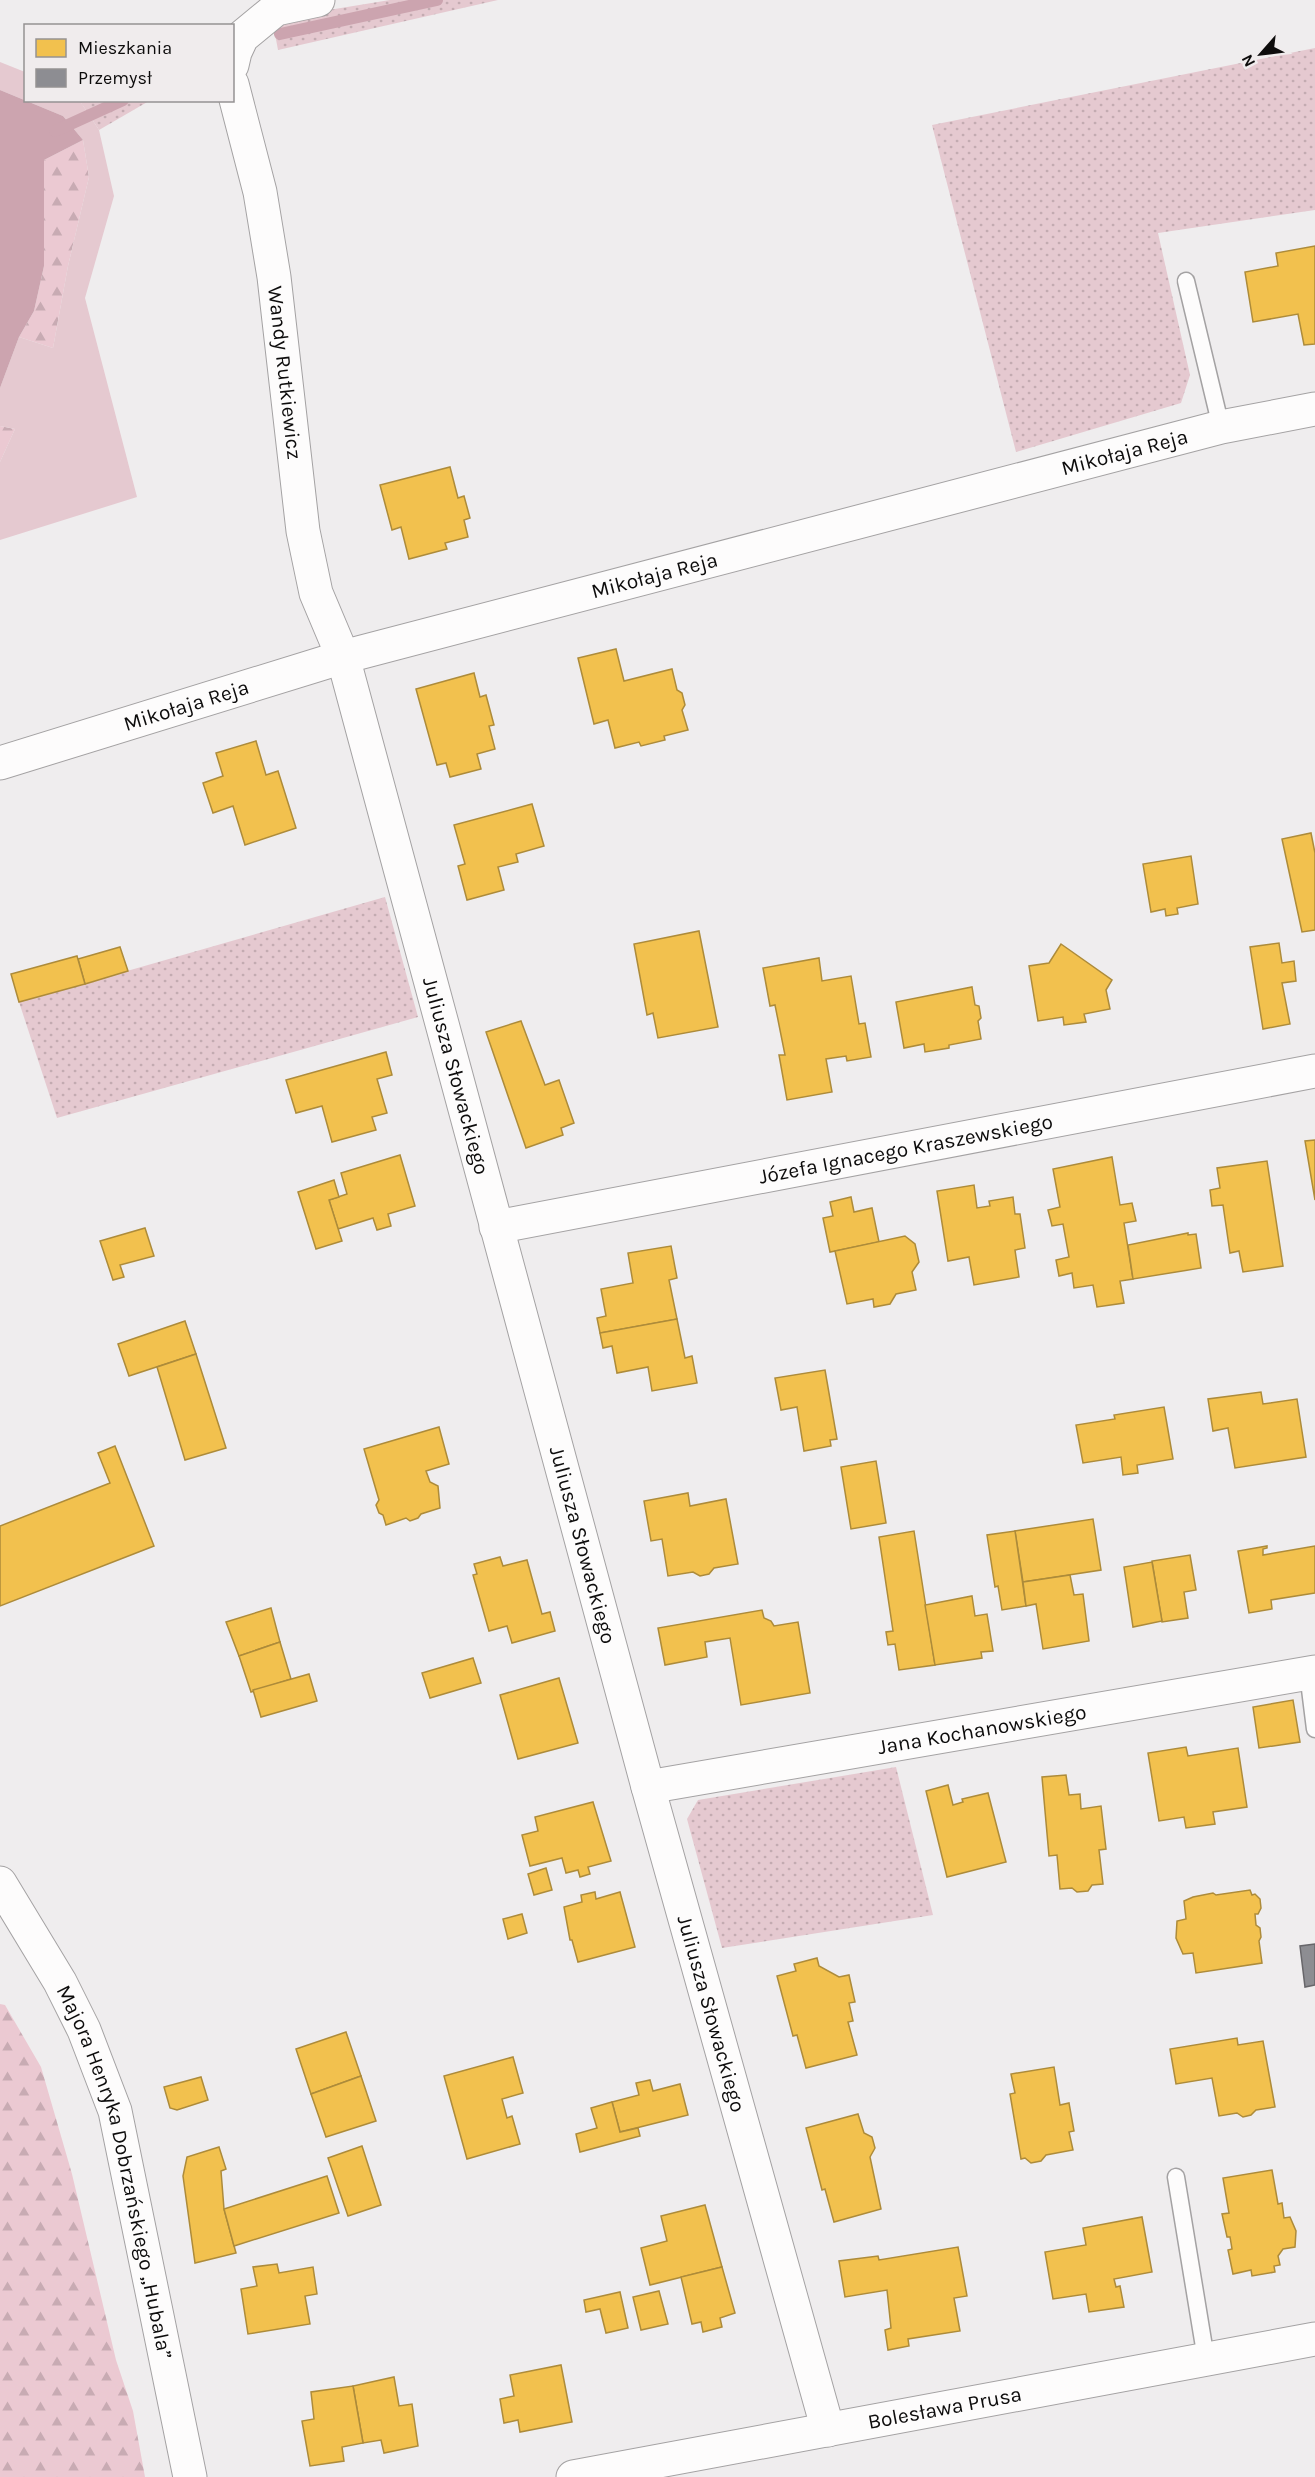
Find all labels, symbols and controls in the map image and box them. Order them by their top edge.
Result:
legend [24,24,234,102]
north arrow [1231,24,1291,84]
text: Mieszkania [78,37,172,59]
text: N [1237,51,1259,70]
text: Przemysł [78,67,152,89]
street label: Wandy Rutkiewicz [263,285,307,461]
street label: Mikołaja Reja [1059,424,1190,480]
street label: Mikołaja Reja [589,547,720,603]
street label: Mikołaja Reja [121,675,252,736]
street label: Juliusza Słowackiego [418,974,494,1177]
street label: Józefa Ignacego Kraszewskiego [757,1109,1055,1189]
street label: Juliusza Słowackiego [545,1444,621,1646]
street label: Jana Kochanowskiego [876,1700,1088,1759]
street label: Juliusza Słowackiego [672,1912,750,2115]
street label: Majora Henryka Dobrzańskiego „Hubala” [51,1981,178,2361]
street label: Bolesława Prusa [866,2382,1024,2434]

